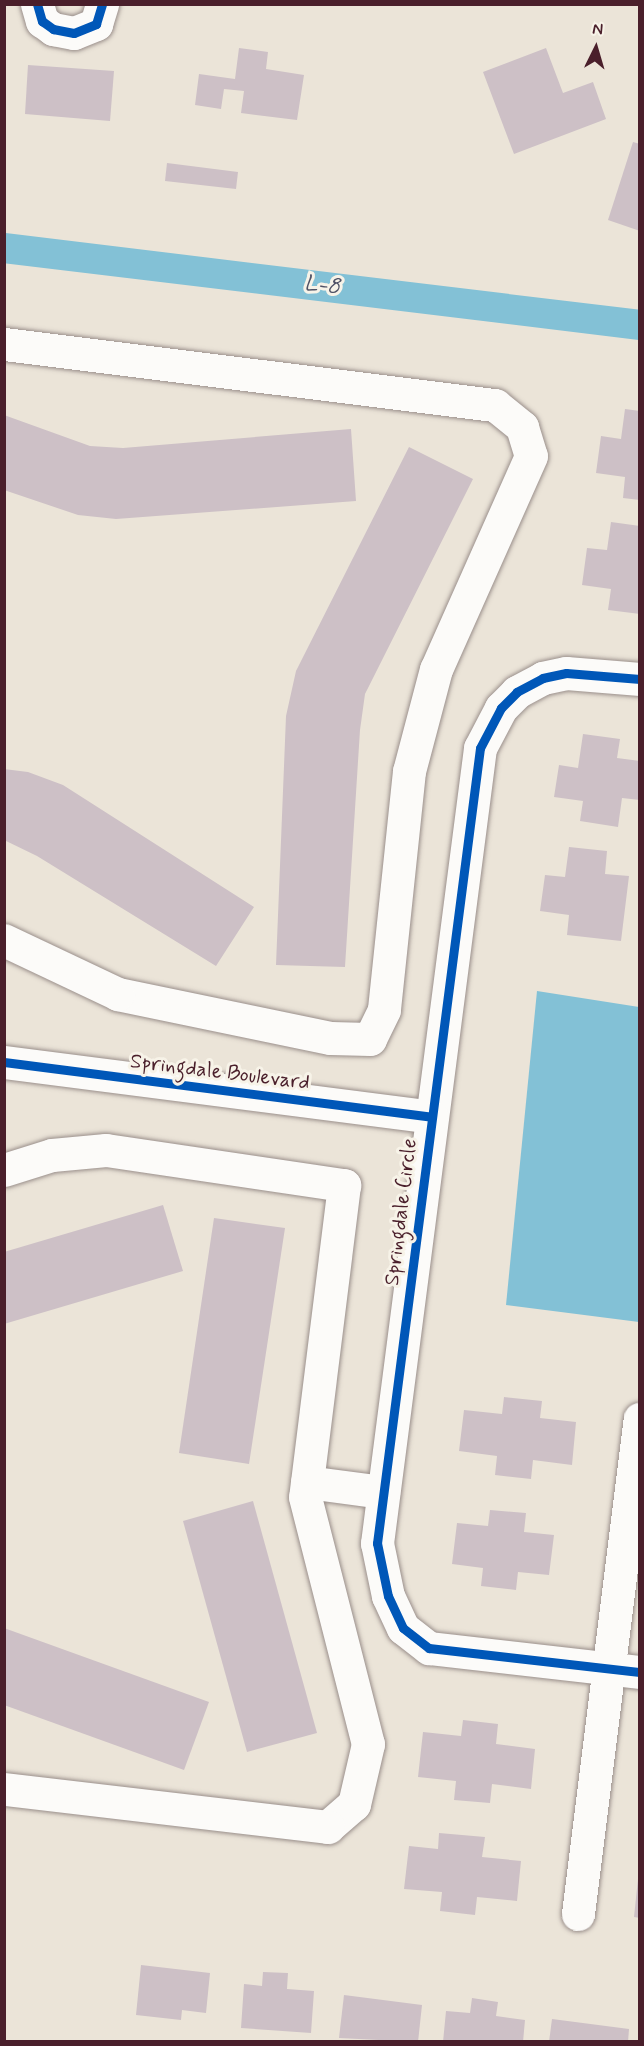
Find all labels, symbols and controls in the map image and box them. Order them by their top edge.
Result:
north arrow [566,18,626,78]
text: N [591,19,604,40]
water label: L-8 [303,271,341,301]
street label: Springdale Boulevard [129,1048,311,1096]
street label: Springdale Circle [379,1136,423,1288]

